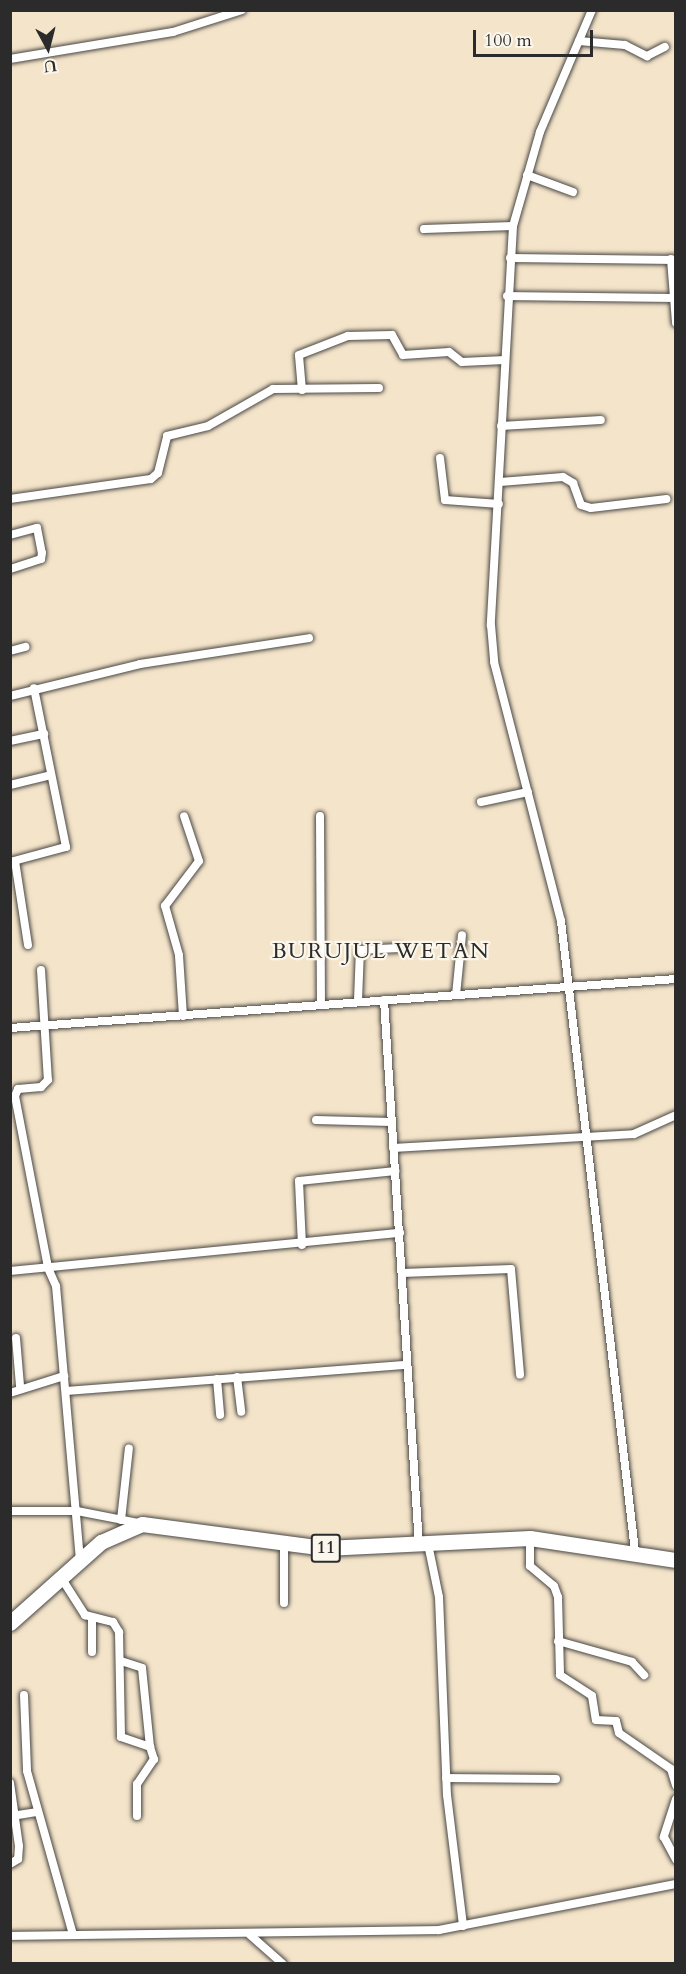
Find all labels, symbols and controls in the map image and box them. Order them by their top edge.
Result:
north arrow [18,18,78,78]
scale bar [476,18,596,56]
text: 100 m [484,28,532,53]
text: U [42,54,58,78]
district label: BURUJUL WETAN [272,939,490,965]
road number: 11 [310,1533,342,1563]

